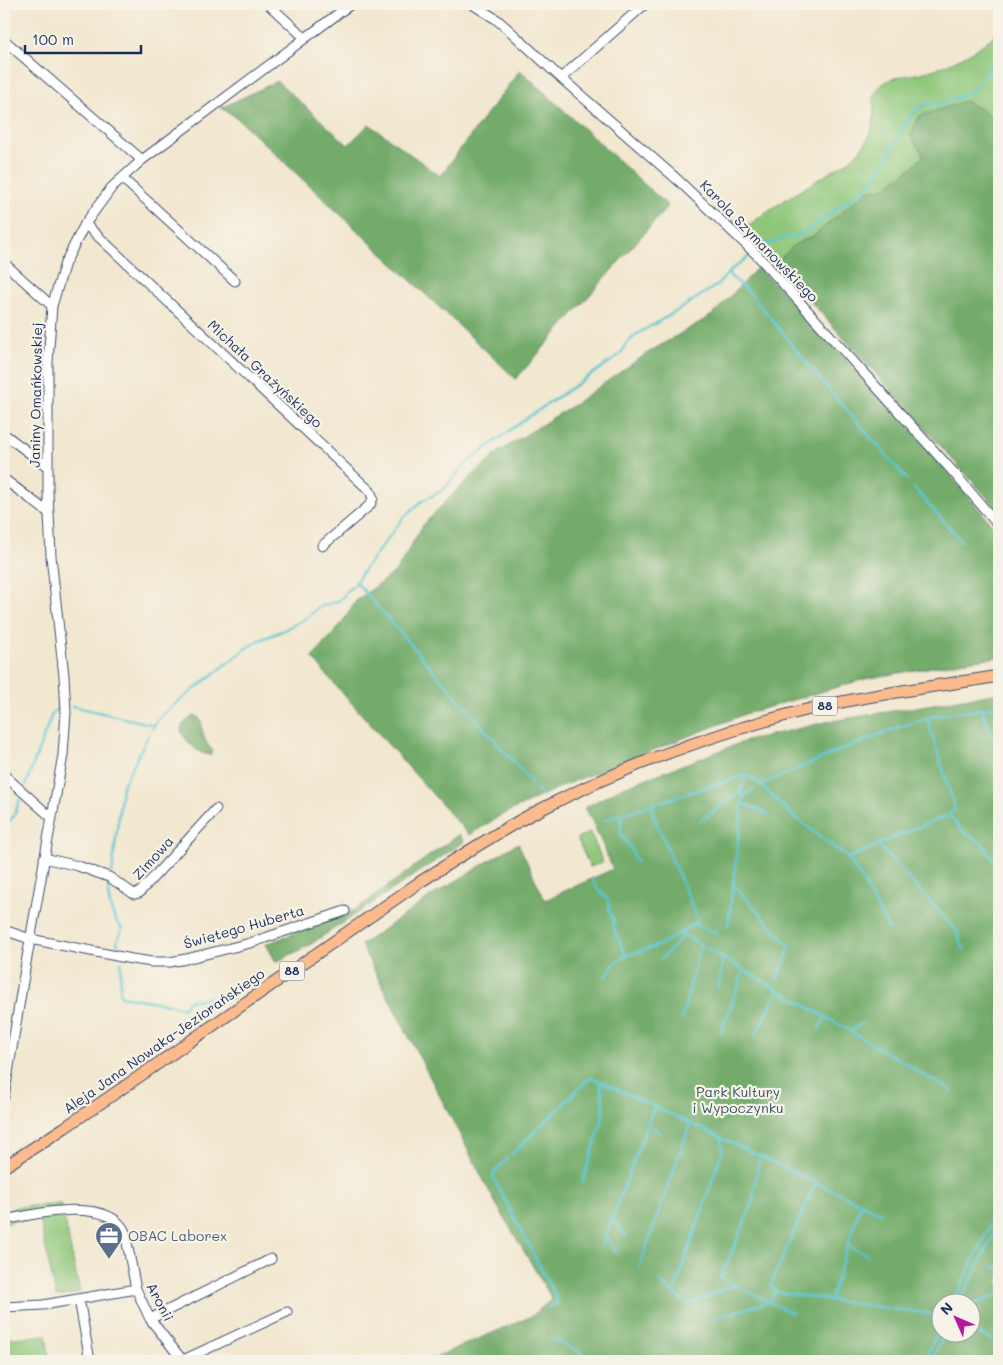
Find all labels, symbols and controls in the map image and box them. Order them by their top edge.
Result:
scale bar [25,22,141,54]
text: 100 m [32,29,74,49]
street label: Karola Szymanowskiego [696,176,823,306]
street label: Michała Grażyńskiego [204,315,327,432]
street label: Janiny Omańkowskiej [25,322,46,468]
road number: 88 [812,696,838,716]
street label: Zimowa [128,832,177,884]
street label: Świętego Huberta [181,900,306,953]
road number: 88 [280,961,304,980]
street label: Aleja Jana Nowaka-Jeziorańskiego [59,964,268,1118]
park label: Park Kultury i Wypoczynku [692,1082,784,1117]
office icon: OBAC Laborex [94,1221,124,1260]
place label: OBAC Laborex [128,1226,227,1245]
street label: Aronii [142,1279,179,1324]
north arrow [930,1292,980,1342]
text: N [936,1298,957,1319]

